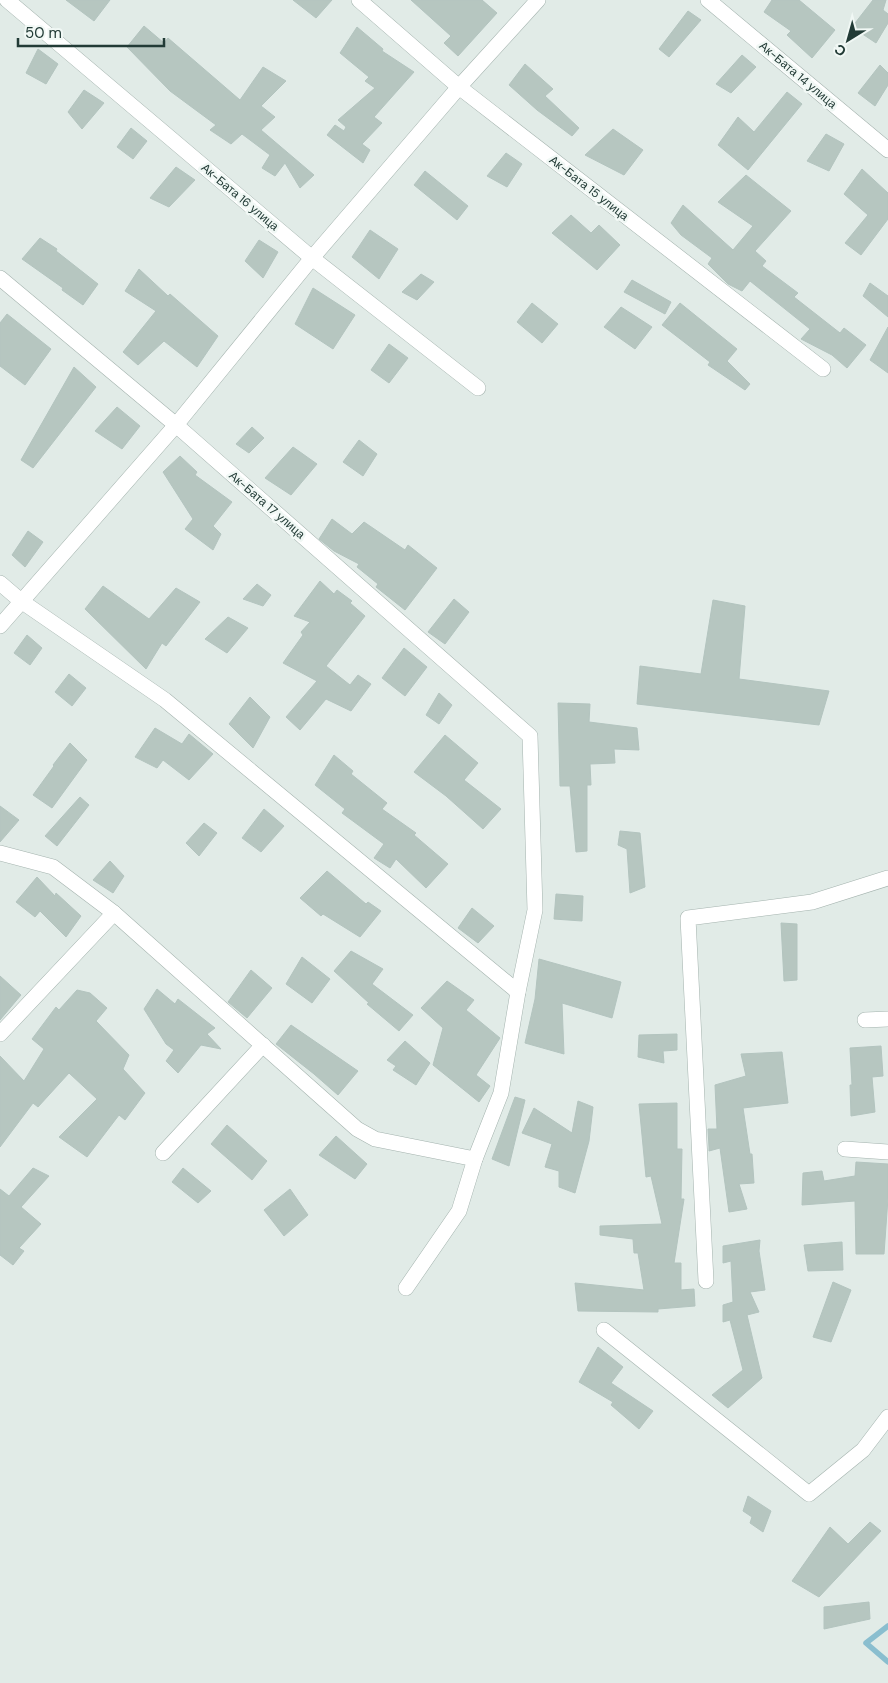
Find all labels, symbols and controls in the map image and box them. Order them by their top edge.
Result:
scale bar [18,15,164,47]
north arrow [823,15,873,65]
text: 50 m [25,23,62,43]
street label: Ак-Бата 14 улица [756,38,840,112]
text: С [831,40,850,61]
street label: Ак-Бата 15 улица [546,152,632,224]
street label: Ак-Бата 16 улица [198,160,282,234]
street label: Ак-Бата 17 улица [226,468,309,543]

